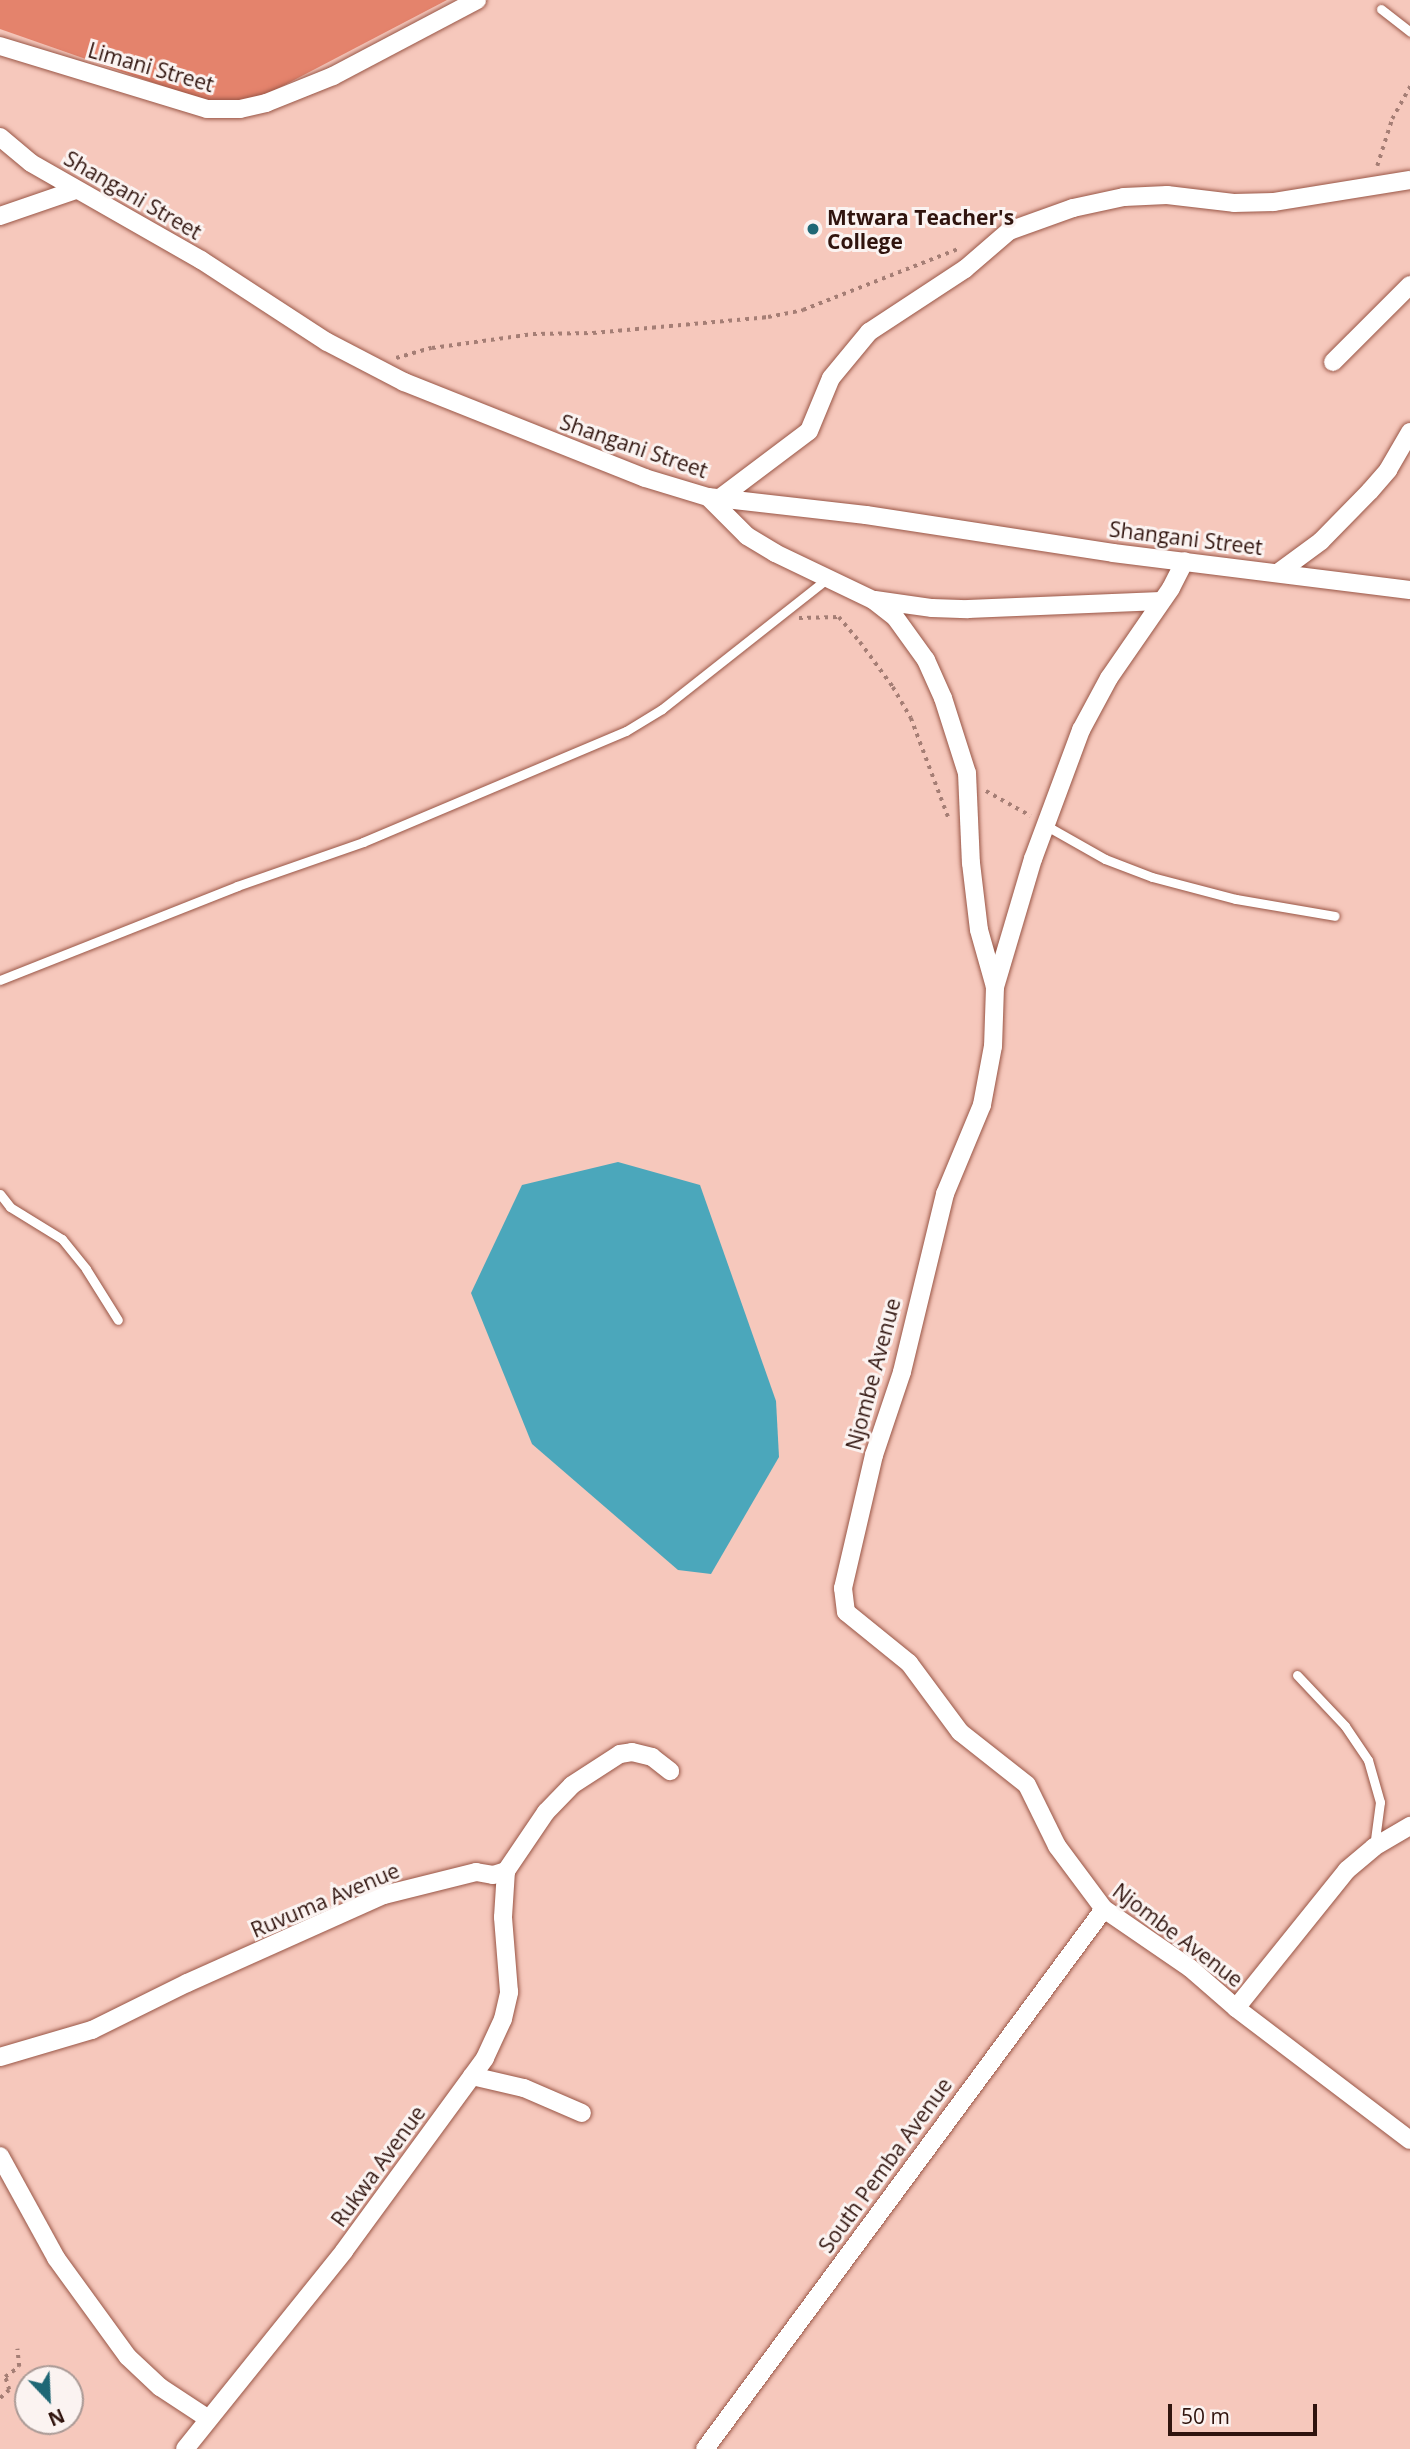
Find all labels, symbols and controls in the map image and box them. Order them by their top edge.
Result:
street label: Limani Street [85,37,217,97]
street label: Shangani Street [60,146,206,244]
place label: Mtwara Teacher's College [827,204,1014,254]
marker: Mtwara Teacher's College [805,221,821,237]
street label: Shangani Street [557,409,711,483]
street label: Shangani Street [1108,516,1264,560]
street label: Njombe Avenue [841,1295,905,1453]
street label: Ruvuma Avenue [247,1857,403,1943]
street label: Njombe Avenue [1108,1878,1248,1992]
street label: South Pemba Avenue [813,2073,957,2257]
street label: Rukwa Avenue [326,2101,430,2231]
north arrow [14,2365,84,2435]
scale bar [1172,2390,1321,2434]
text: 50 m [1181,2402,1230,2430]
text: N [44,2403,69,2432]

